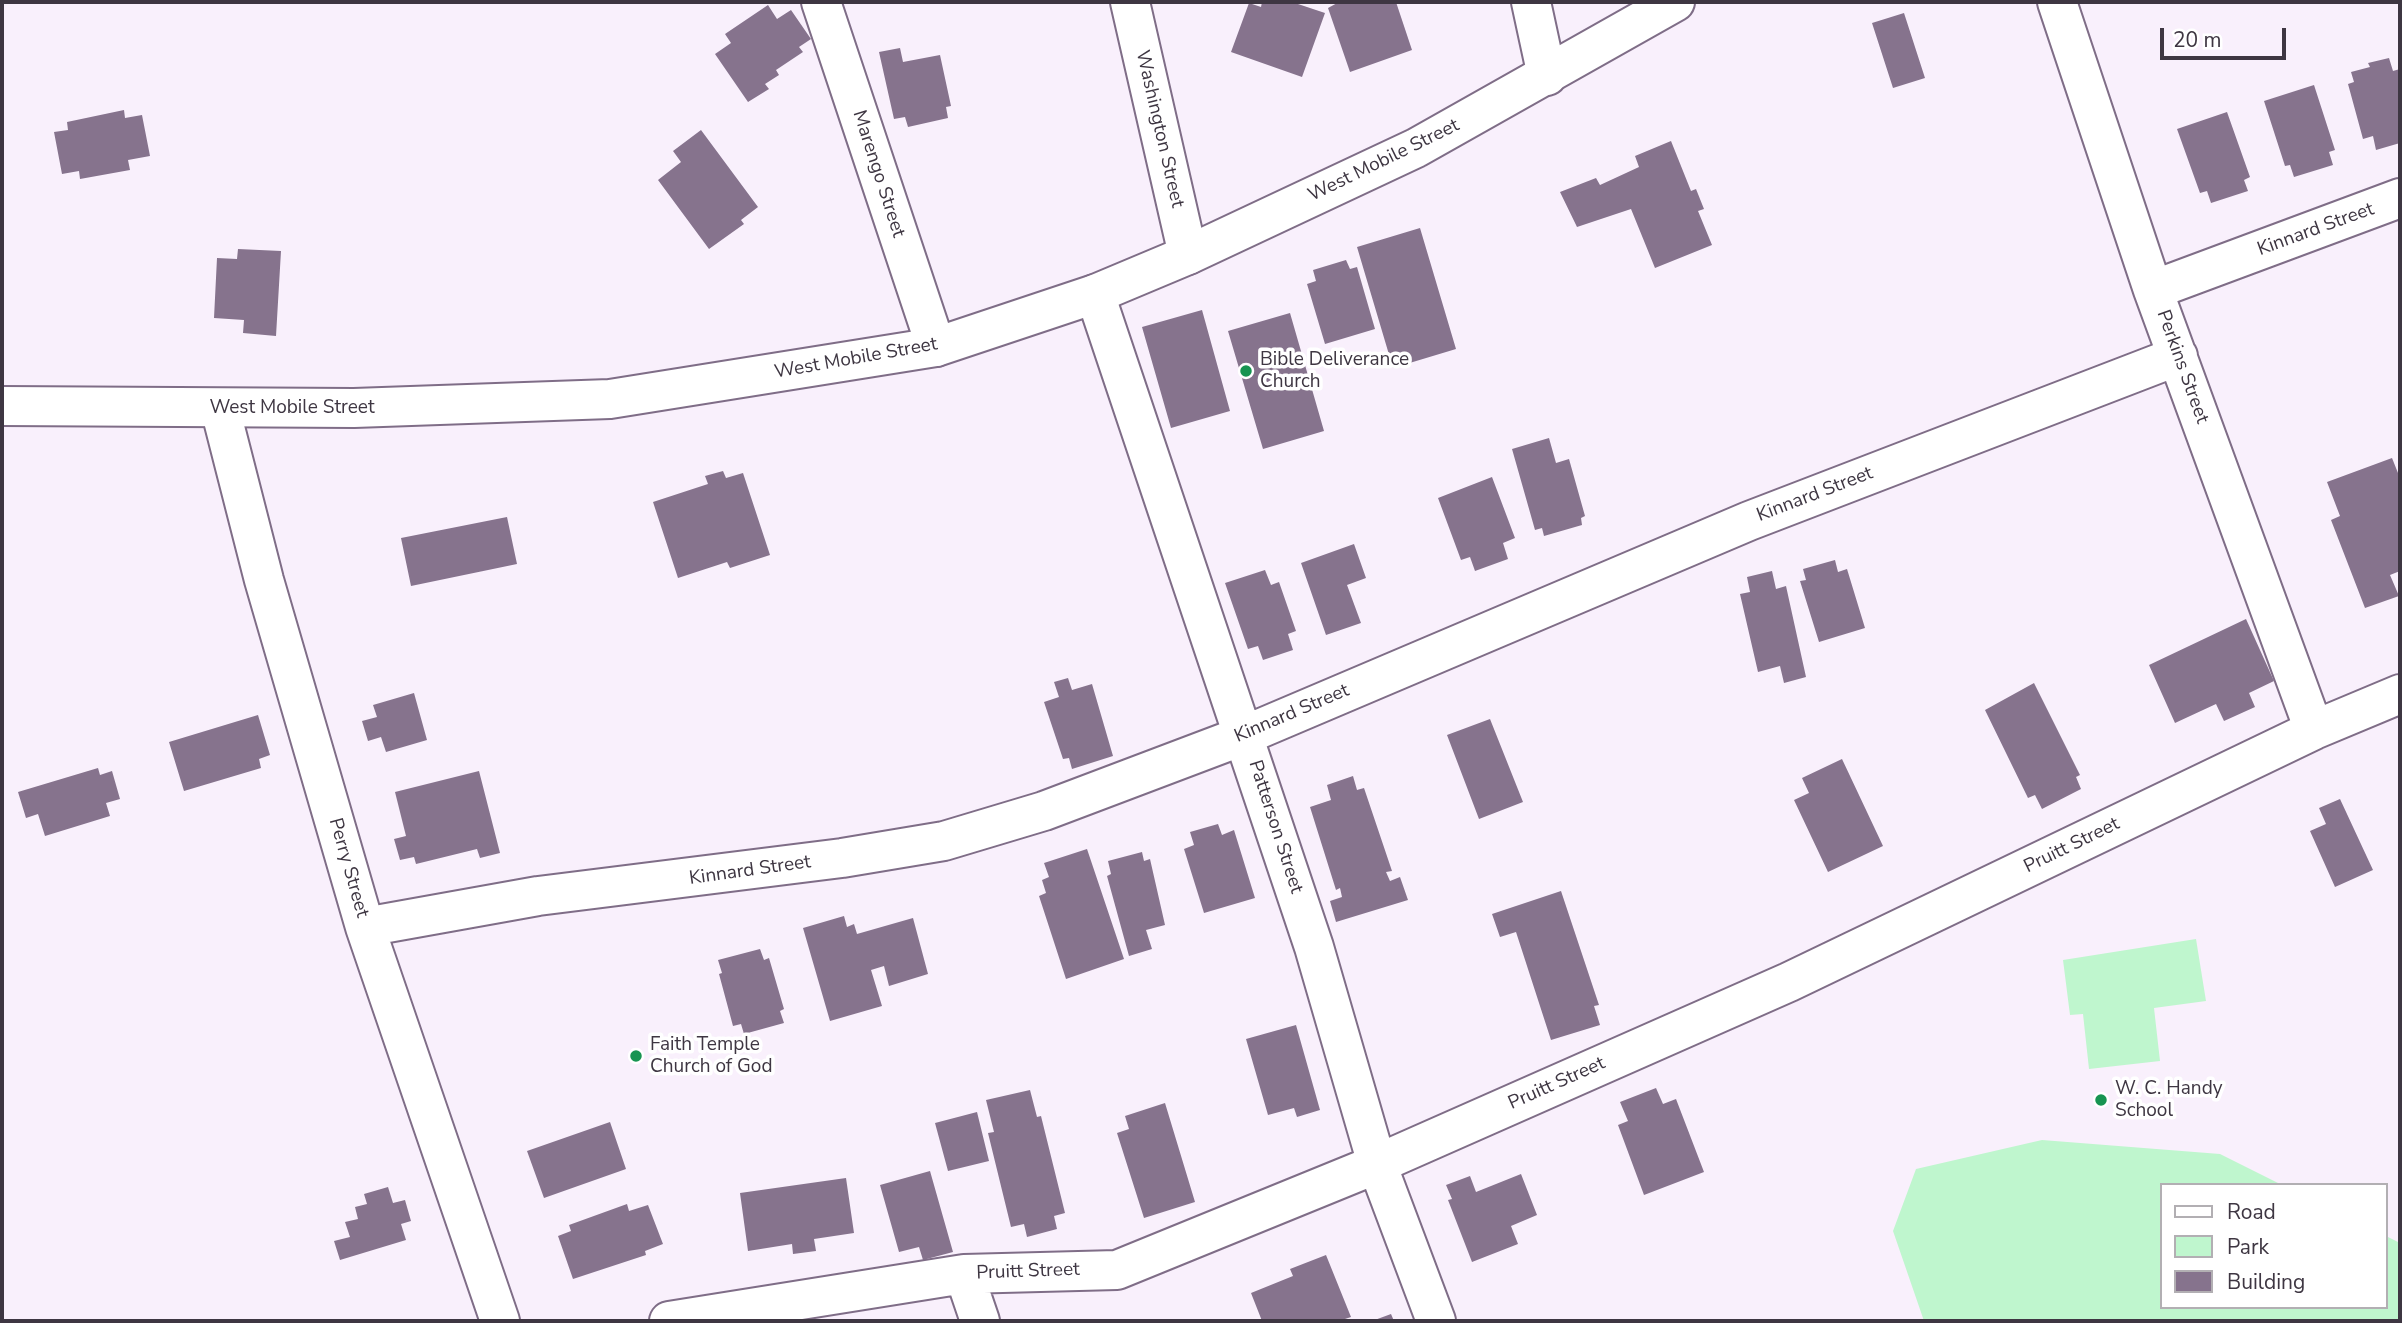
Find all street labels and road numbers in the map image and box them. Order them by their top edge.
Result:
street label: Washington Street [1130,48,1188,210]
street label: Marengo Street [847,108,909,240]
street label: West Mobile Street [1305,115,1463,207]
street label: Kinnard Street [2255,198,2377,262]
street label: Perkins Street [2151,307,2213,427]
street label: West Mobile Street [773,333,939,385]
street label: West Mobile Street [209,397,375,419]
street label: Kinnard Street [1754,462,1876,528]
street label: Kinnard Street [1231,680,1353,748]
street label: Patterson Street [1243,758,1307,896]
street label: Pruitt Street [2020,813,2124,879]
street label: Perry Street [323,816,373,920]
street label: Kinnard Street [688,851,812,891]
street label: Pruitt Street [1505,1053,1609,1115]
street label: Pruitt Street [976,1259,1080,1285]

